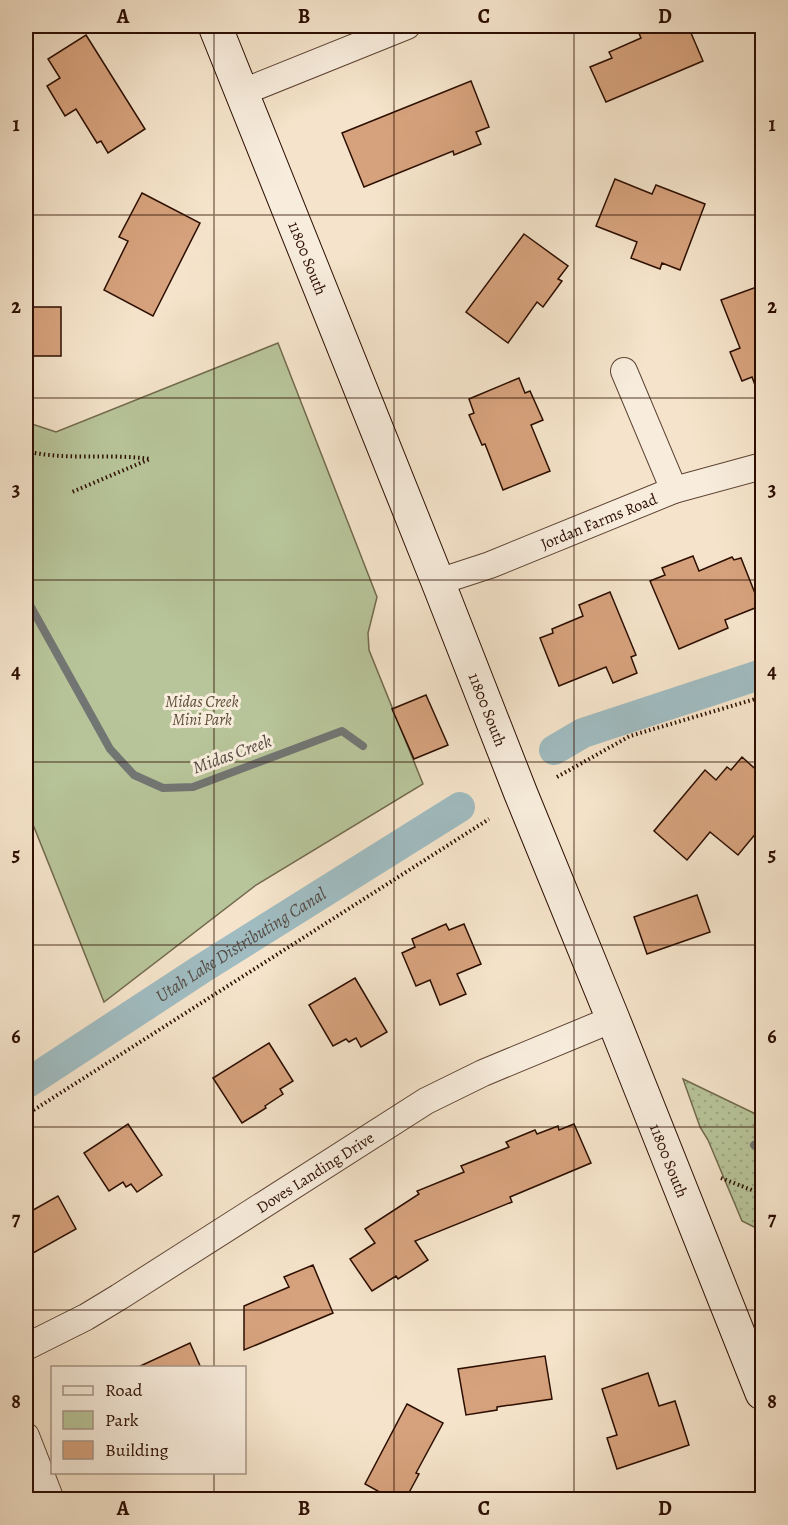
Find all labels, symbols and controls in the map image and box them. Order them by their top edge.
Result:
text: A [116,3,130,30]
text: B [298,3,310,30]
text: C [478,3,490,30]
text: D [658,3,672,30]
text: 1 [12,111,20,138]
text: 1 [768,111,776,138]
street label: 11800 South [282,218,332,299]
text: 2 [11,293,21,320]
text: 2 [767,293,777,320]
text: 3 [12,476,20,503]
text: 3 [768,476,776,503]
street label: Jordan Farms Road [537,488,661,555]
text: 4 [11,658,21,685]
text: 4 [767,658,777,685]
street label: 11800 South [463,670,512,750]
park label: Midas Creek Mini Park [165,691,239,731]
water label: Midas Creek [189,729,275,779]
text: 5 [12,841,20,868]
text: 5 [768,841,776,868]
water label: Utah Lake Distributing Canal [151,882,331,1008]
text: 6 [11,1023,21,1050]
text: 6 [767,1023,777,1050]
street label: 11800 South [644,1121,693,1201]
street label: Doves Landing Drive [252,1127,379,1219]
text: 7 [12,1205,21,1232]
text: 7 [768,1205,777,1232]
legend [51,1366,246,1474]
text: Road [105,1378,143,1402]
text: 8 [11,1388,21,1415]
text: 8 [767,1388,777,1415]
text: Park [105,1408,139,1432]
text: Building [105,1438,169,1462]
text: A [116,1495,130,1522]
text: B [298,1495,310,1522]
text: C [478,1495,490,1522]
text: D [658,1495,672,1522]

